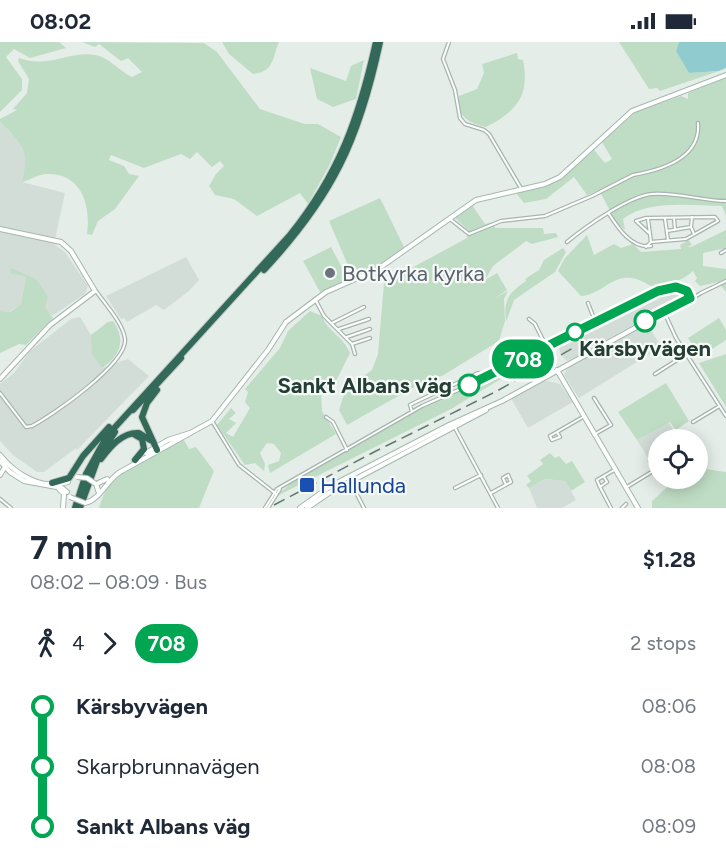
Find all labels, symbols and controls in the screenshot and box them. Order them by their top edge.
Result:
text: 08:02 [30,8,91,35]
place label: Botkyrka kyrka [342,260,485,287]
marker: Botkyrka kyrka [323,266,337,280]
marker: Kärsbyvägen [634,310,656,332]
unlabelled marker [566,323,584,341]
place label: Kärsbyvägen [579,335,711,362]
line badge: 708 [488,340,558,378]
text: 708 [504,347,542,372]
place label: Sankt Albans väg [277,372,452,399]
marker: Sankt Albans väg [458,374,480,396]
map controls [648,429,708,489]
button: locate [648,429,708,489]
place label: Hallunda [320,472,406,499]
marker: Hallunda [298,476,316,494]
text: 7 min [30,528,112,567]
text: $1.28 [643,546,696,573]
text: 08:02 – 08:09 · Bus [30,570,207,594]
icon: walk [30,627,63,660]
icon: forward [93,627,126,660]
text: 4 [72,631,84,655]
text: 708 [147,631,186,656]
text: 2 stops [630,631,696,655]
text: Kärsbyvägen [76,693,208,720]
text: 08:06 [642,694,696,718]
text: Skarpbrunnavägen [76,753,260,780]
text: 08:08 [641,754,696,778]
text: Sankt Albans väg [76,813,251,840]
text: 08:09 [642,814,696,838]

